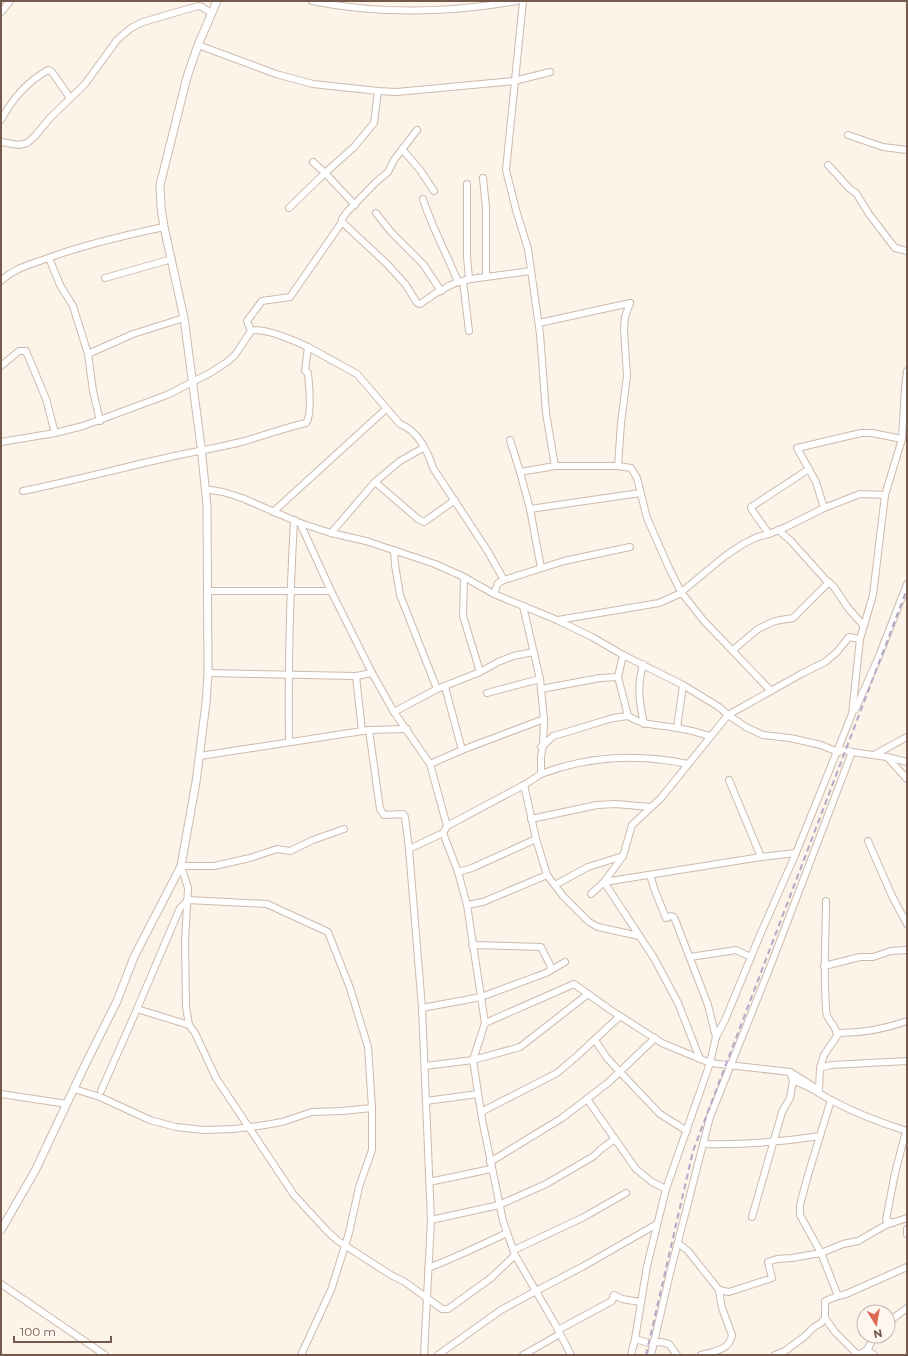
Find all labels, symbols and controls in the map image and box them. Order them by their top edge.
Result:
north arrow [856,1304,896,1344]
scale bar [14,1318,111,1344]
text: 100 m [20,1324,56,1339]
text: N [872,1326,884,1342]

